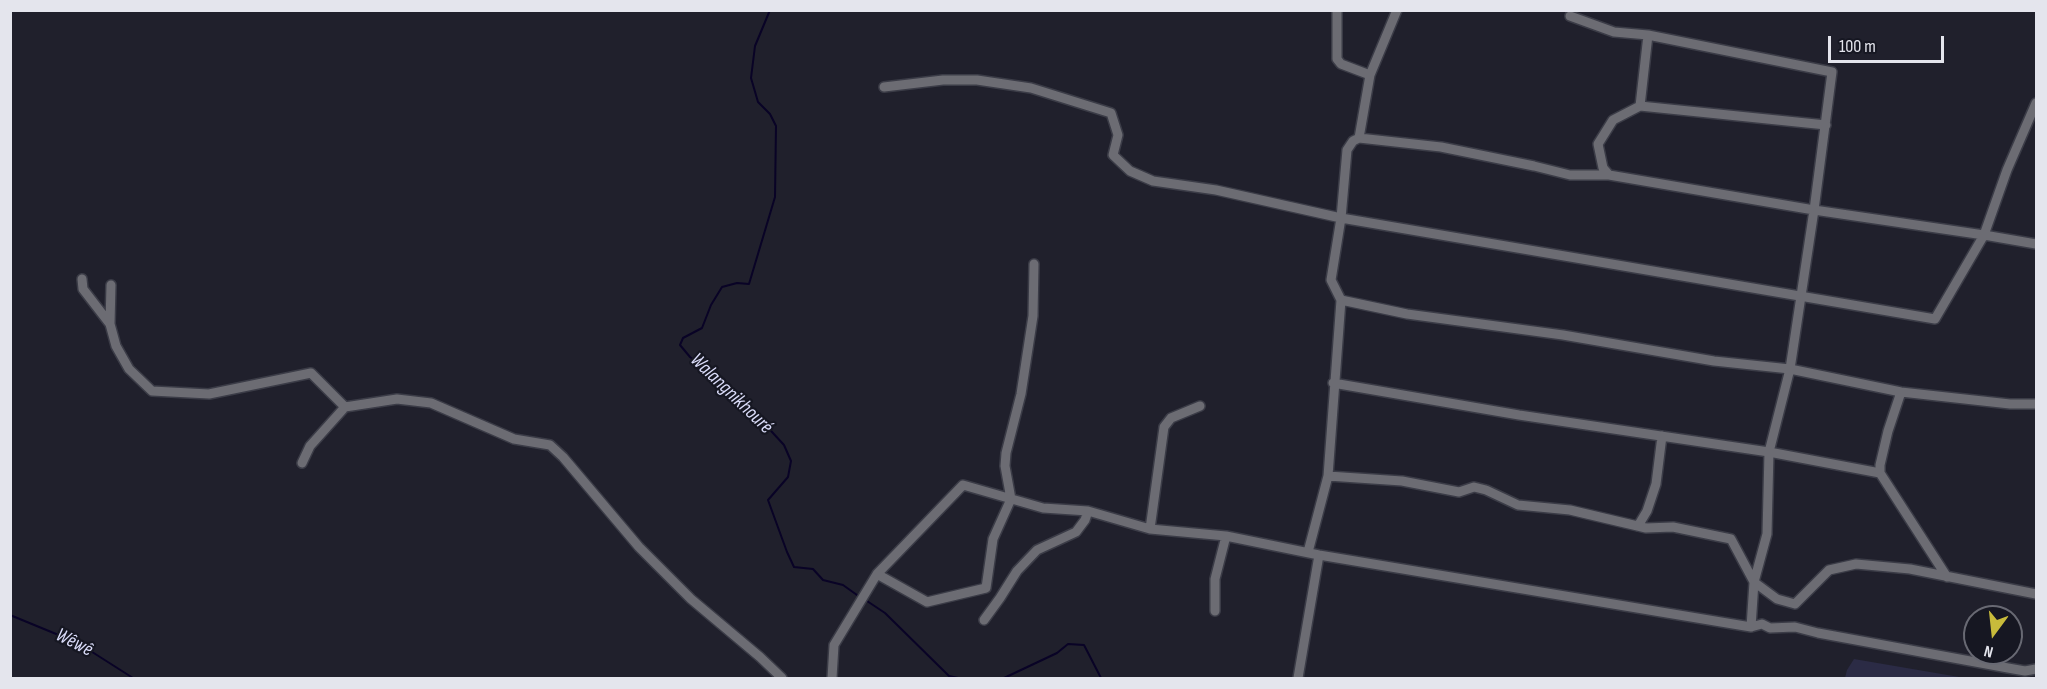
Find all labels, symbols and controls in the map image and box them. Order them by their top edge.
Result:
scale bar [1831,24,1946,62]
text: 100 m [1839,36,1876,57]
water label: Walangnikhouré [685,349,777,439]
north arrow [1963,605,2023,665]
water label: Wêwê [51,623,97,663]
text: N [1982,641,1995,661]

